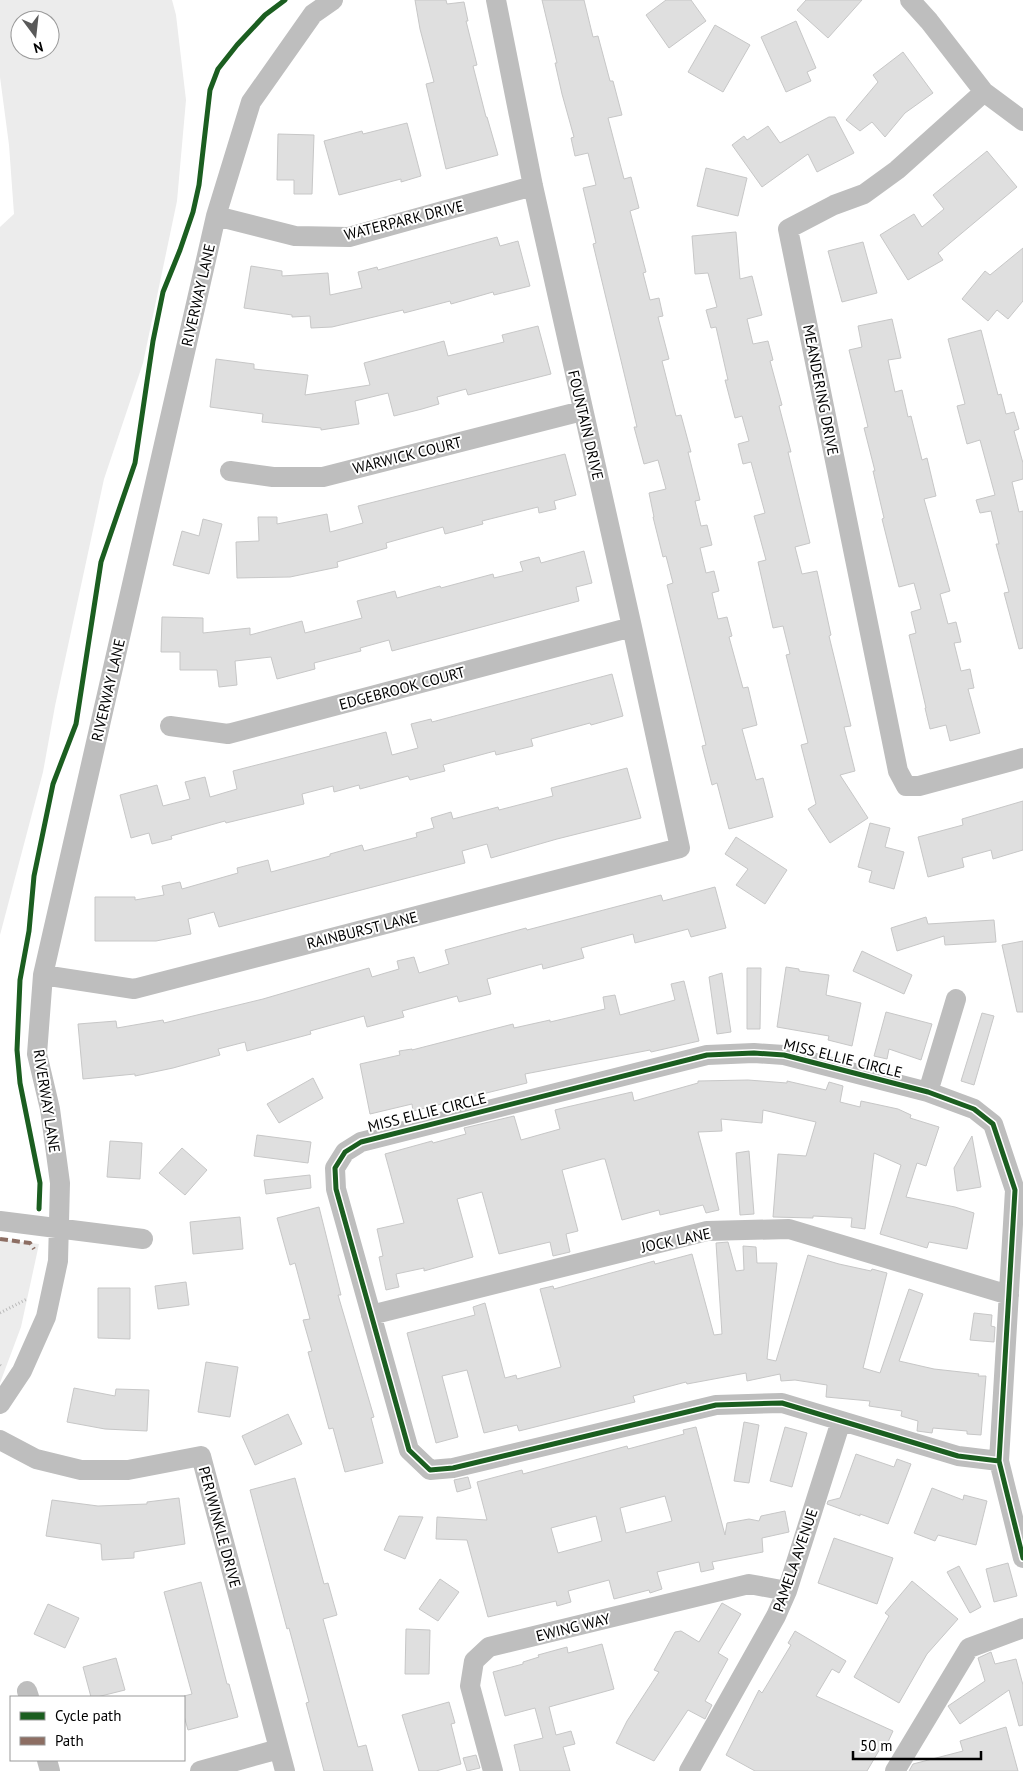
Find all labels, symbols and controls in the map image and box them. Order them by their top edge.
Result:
north arrow [10,10,60,60]
text: N [32,38,45,57]
street label: WATERPARK DRIVE [342,196,466,244]
street label: RIVERWAY LANE [177,242,219,348]
street label: MEANDERING DRIVE [799,323,843,457]
street label: FOUNTAIN DRIVE [564,368,608,482]
street label: WARWICK COURT [351,432,464,478]
street label: RIVERWAY LANE [87,637,129,743]
street label: EDGEBROOK COURT [337,662,468,714]
street label: RAINBURST LANE [305,907,419,953]
street label: MISS ELLIE CIRCLE [782,1034,904,1082]
street label: RIVERWAY LANE [29,1048,65,1154]
street label: MISS ELLIE CIRCLE [366,1088,488,1136]
street label: JOCK LANE [638,1223,713,1257]
street label: PERIWINKLE DRIVE [195,1464,245,1590]
street label: PAMELA AVENUE [768,1506,822,1614]
street label: EWING WAY [534,1608,613,1645]
legend [10,1696,185,1761]
text: Cycle path [55,1706,121,1725]
scale bar [853,1728,980,1760]
text: Path [55,1731,84,1750]
text: 50 m [860,1736,893,1755]

